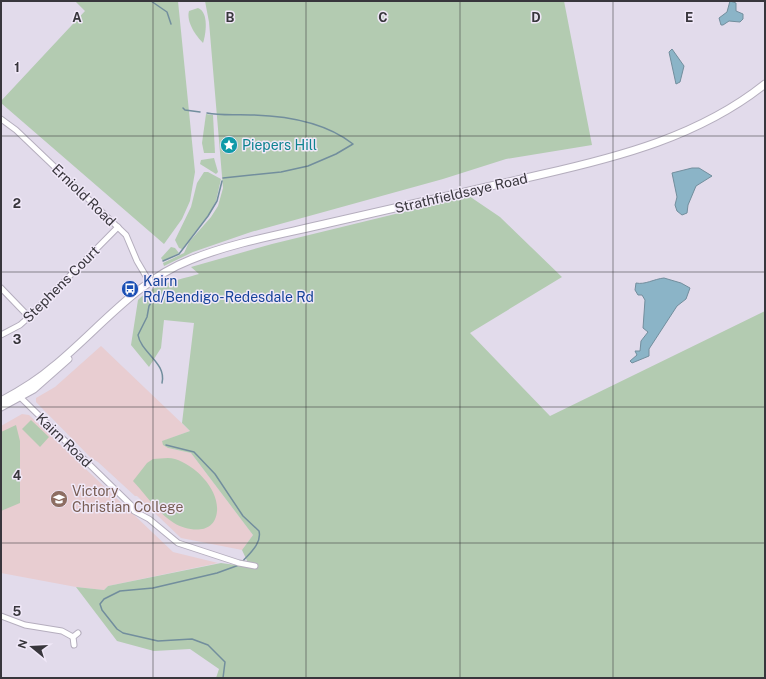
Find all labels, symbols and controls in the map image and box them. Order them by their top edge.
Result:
text: A [72,10,82,25]
text: B [226,10,235,25]
text: C [378,10,388,25]
text: D [531,10,541,25]
text: E [685,10,693,25]
text: 1 [14,60,20,75]
place icon: Piepers Hill [219,135,239,155]
place label: Piepers Hill [242,137,317,153]
street label: Erniold Road [49,161,119,229]
street label: Strathfieldsaye Road [393,170,529,216]
text: 2 [13,196,21,211]
street label: Stephens Court [19,242,103,326]
place label: Kairn Rd/Bendigo-Redesdale Rd [143,273,314,305]
bus stop icon: Kairn Rd/Bendigo-Redesdale Rd [120,279,140,299]
text: 3 [13,332,22,347]
street label: Kairn Road [33,410,95,470]
text: 4 [13,468,22,483]
place label: Victory Christian College [72,483,184,515]
school or university icon: Victory Christian College [49,489,69,509]
text: 5 [13,604,22,619]
north arrow [12,627,52,667]
text: N [15,638,30,650]

